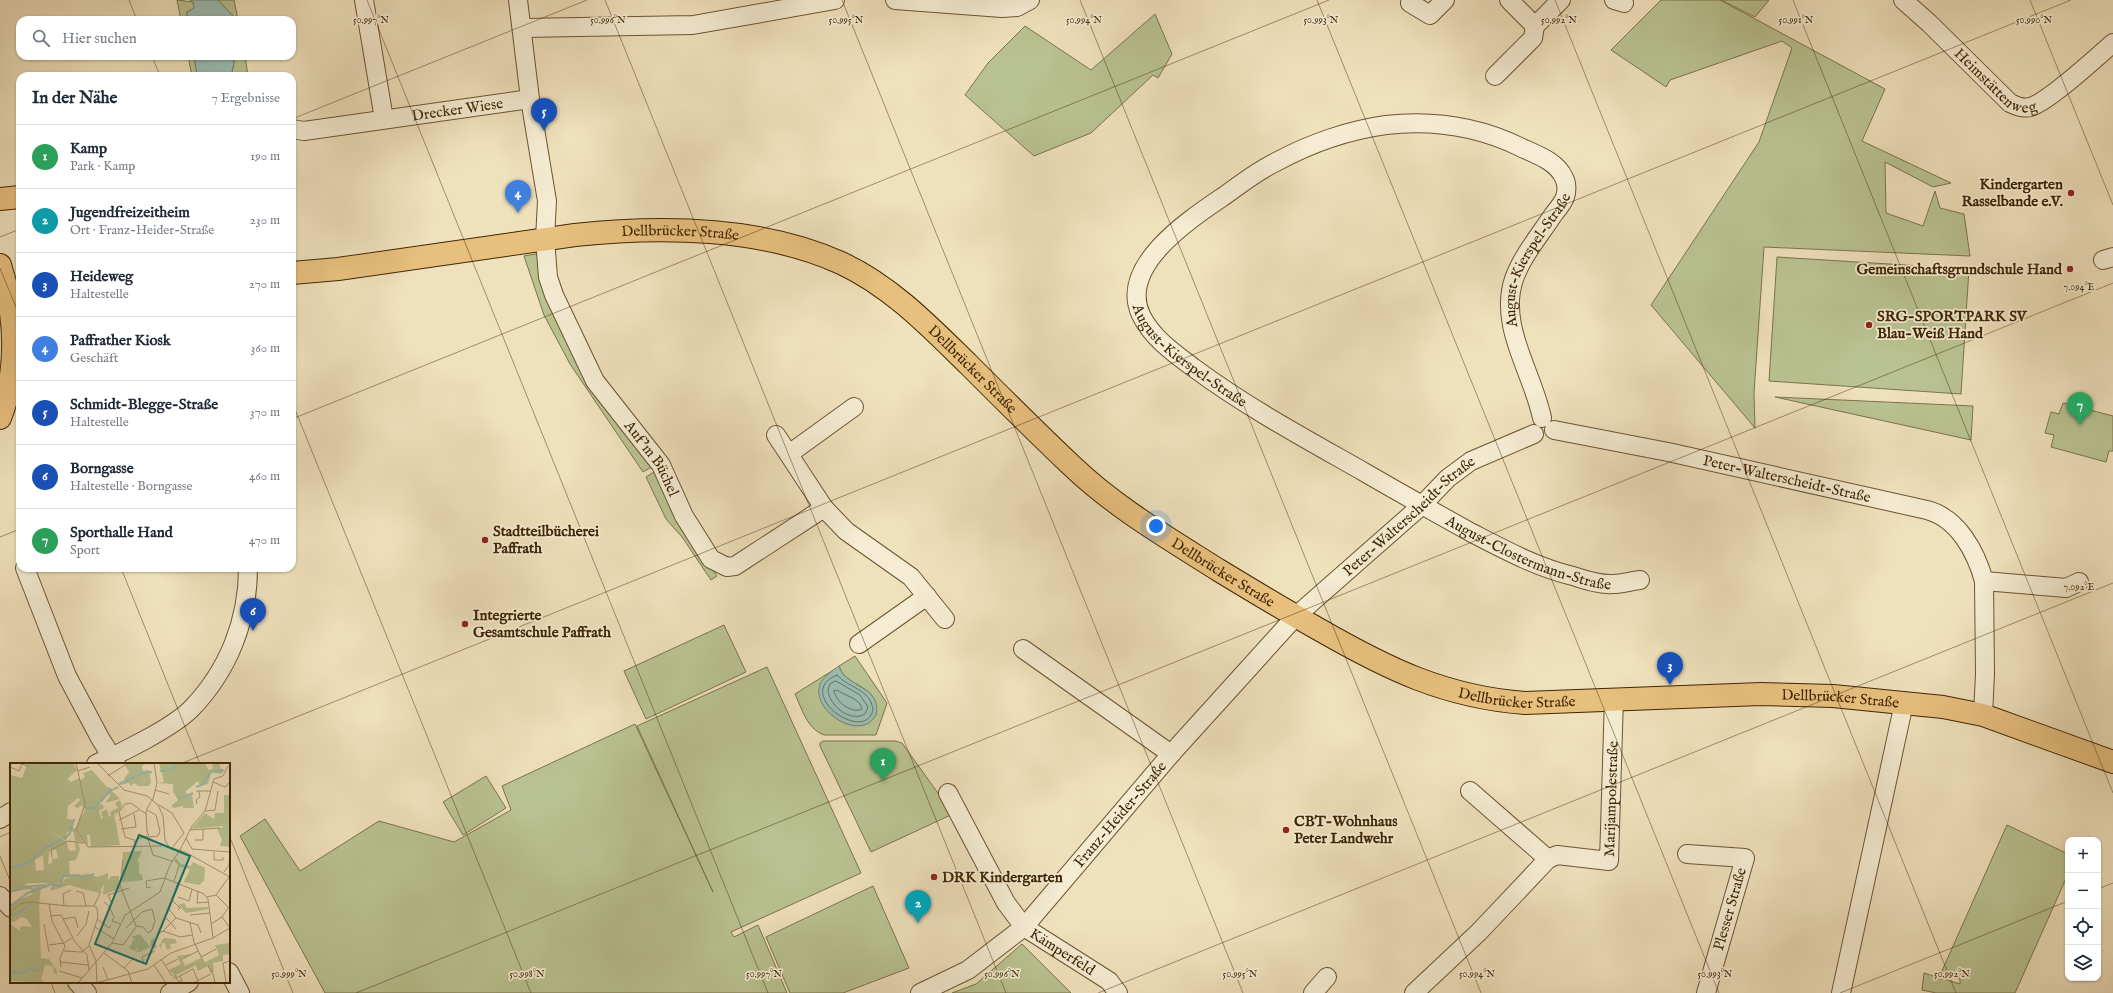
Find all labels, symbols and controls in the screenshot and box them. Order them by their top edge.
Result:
text: 50.997°N [353,14,389,27]
text: 50.996°N [590,14,626,27]
text: 50.995°N [829,14,864,27]
text: 50.994°N [1066,14,1102,27]
text: 50.993°N [1304,14,1339,27]
text: 50.992°N [1541,14,1577,27]
text: 50.991°N [1779,14,1814,27]
text: 50.990°N [2016,14,2052,27]
search box [16,16,296,60]
icon: search [30,27,52,49]
text: Hier suchen [62,29,137,48]
street label: Heimstättenweg [1950,44,2040,117]
text: In der Nähe [32,88,117,109]
text: 7 Ergebnisse [212,90,280,107]
street label: Drecker Wiese [410,93,504,125]
pin: 5 [531,98,557,131]
text: Kamp [70,139,107,158]
text: 1 [43,148,47,165]
text: 190 m [250,148,280,165]
text: Park · Kamp [70,158,135,175]
place label: Kindergarten Rasselbande e.V. [1961,175,2063,211]
pin: 4 [505,180,531,213]
marker: Kindergarten Rasselbande e.V. [2066,188,2076,198]
street label: August-Kierspel-Straße [1500,191,1575,330]
text: Jugendfreizeitheim [70,203,190,222]
text: 2 [42,212,48,229]
text: 230 m [250,212,280,229]
street label: Dellbrücker Straße [621,221,740,245]
text: Ort · Franz-Heider-Straße [70,222,214,239]
place label: Gemeinschaftsgrundschule Hand [1856,260,2063,279]
marker: Gemeinschaftsgrundschule Hand [2065,264,2075,274]
text: Heideweg [70,267,133,286]
text: 3 [43,276,47,293]
text: 270 m [249,276,280,293]
text: 7.094°E [2063,281,2095,294]
text: Haltestelle [70,286,129,303]
street label: August-Kierspel-Straße [1128,301,1251,411]
place label: SRG-SPORTPARK SV Blau-Weiß Hand [1877,307,2028,343]
marker: SRG-SPORTPARK SV Blau-Weiß Hand [1864,320,1874,330]
street label: Dellbrücker Straße [924,321,1021,417]
text: Paffrather Kiosk [70,331,171,350]
text: 4 [42,340,48,357]
text: 360 m [250,340,280,357]
text: Geschäft [70,350,118,367]
pin: 7 [2067,392,2093,425]
text: Schmidt-Blegge-Straße [70,395,218,414]
text: 5 [43,404,47,421]
text: 370 m [250,404,280,421]
text: Haltestelle [70,414,129,431]
street label: Auf'm Büchel [620,416,684,500]
street label: Peter-Walterscheidt-Straße [1701,451,1873,507]
street label: Peter-Walterscheidt-Straße [1339,452,1479,580]
text: Borngasse [70,459,134,478]
text: 6 [42,468,48,485]
text: 460 m [249,468,280,485]
text: Haltestelle · Borngasse [70,478,192,495]
street label: August-Clostermann-Straße [1442,510,1611,594]
your location [1146,516,1166,536]
place label: Stadtteilbücherei Paffrath [493,522,599,558]
text: Sporthalle Hand [70,523,173,542]
text: 7 [42,532,48,549]
text: 470 m [249,532,280,549]
street label: Dellbrücker Straße [1168,533,1278,611]
marker: Stadtteilbücherei Paffrath [480,535,490,545]
text: Sport [70,542,100,559]
text: 7.092°E [2064,581,2095,594]
pin: 6 [240,598,266,631]
place label: Integrierte Gesamtschule Paffrath [473,606,612,642]
marker: Integrierte Gesamtschule Paffrath [460,619,470,629]
pin: 3 [1657,652,1683,685]
street label: Dellbrücker Straße [1456,683,1576,713]
street label: Dellbrücker Straße [1781,685,1900,712]
street label: Marijampolestraße [1600,741,1622,857]
pin: 1 [870,748,896,781]
street label: Franz-Heider-Straße [1069,757,1171,871]
inset map [10,763,230,983]
place label: CBT-Wohnhaus Peter Landwehr [1294,812,1398,848]
marker: CBT-Wohnhaus Peter Landwehr [1281,825,1291,835]
map controls [2065,837,2101,981]
button: + [2065,837,2101,873]
street label: Plesser Straße [1709,865,1751,953]
place label: DRK Kindergarten [942,868,1063,887]
marker: DRK Kindergarten [929,872,939,882]
button: − [2065,873,2101,909]
pin: 2 [905,890,931,923]
button: locate [2065,909,2101,945]
street label: Kämperfeld [1026,924,1100,980]
button: layers [2065,945,2101,981]
text: 50.999°N [271,968,307,981]
text: 50.998°N [509,968,545,981]
text: 50.997°N [746,968,782,981]
text: 50.996°N [984,968,1020,981]
text: 50.995°N [1223,968,1258,981]
text: 50.994°N [1459,968,1495,981]
text: 50.993°N [1698,968,1733,981]
text: 50.992°N [1934,968,1970,981]

